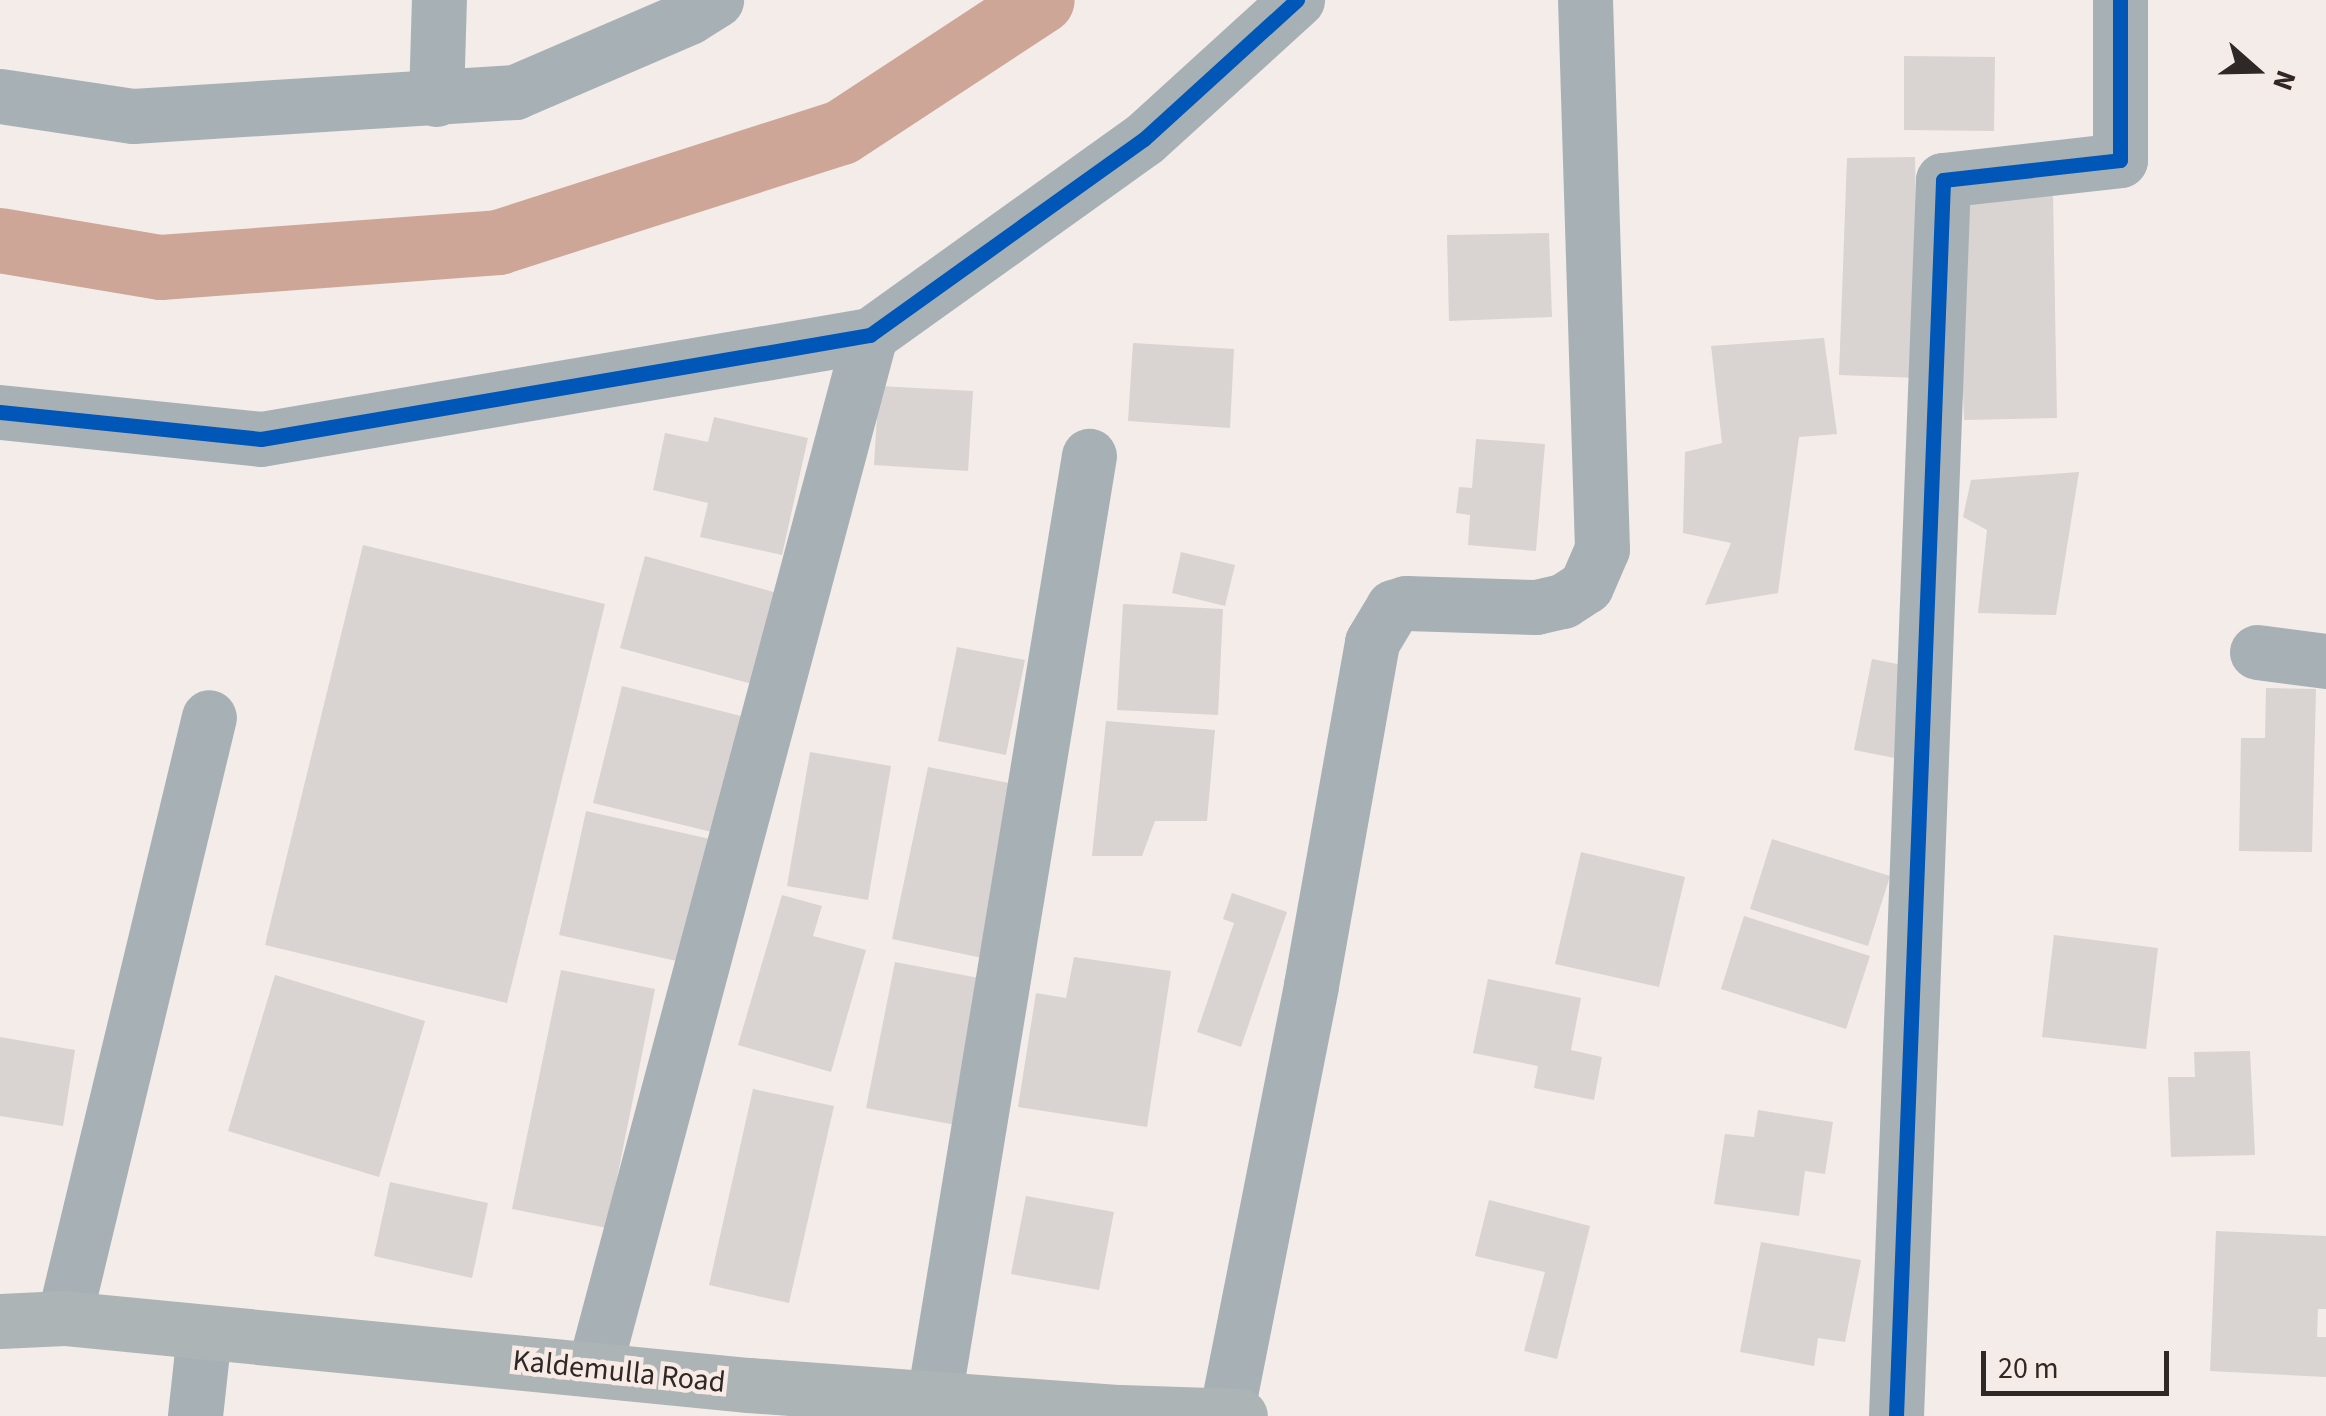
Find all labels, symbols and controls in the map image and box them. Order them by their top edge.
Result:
north arrow [2206,20,2306,120]
text: N [2262,65,2306,96]
scale bar [1986,1331,2174,1393]
street label: Kaldemulla Road [511,1343,727,1401]
text: 20 m [1998,1347,2059,1390]

